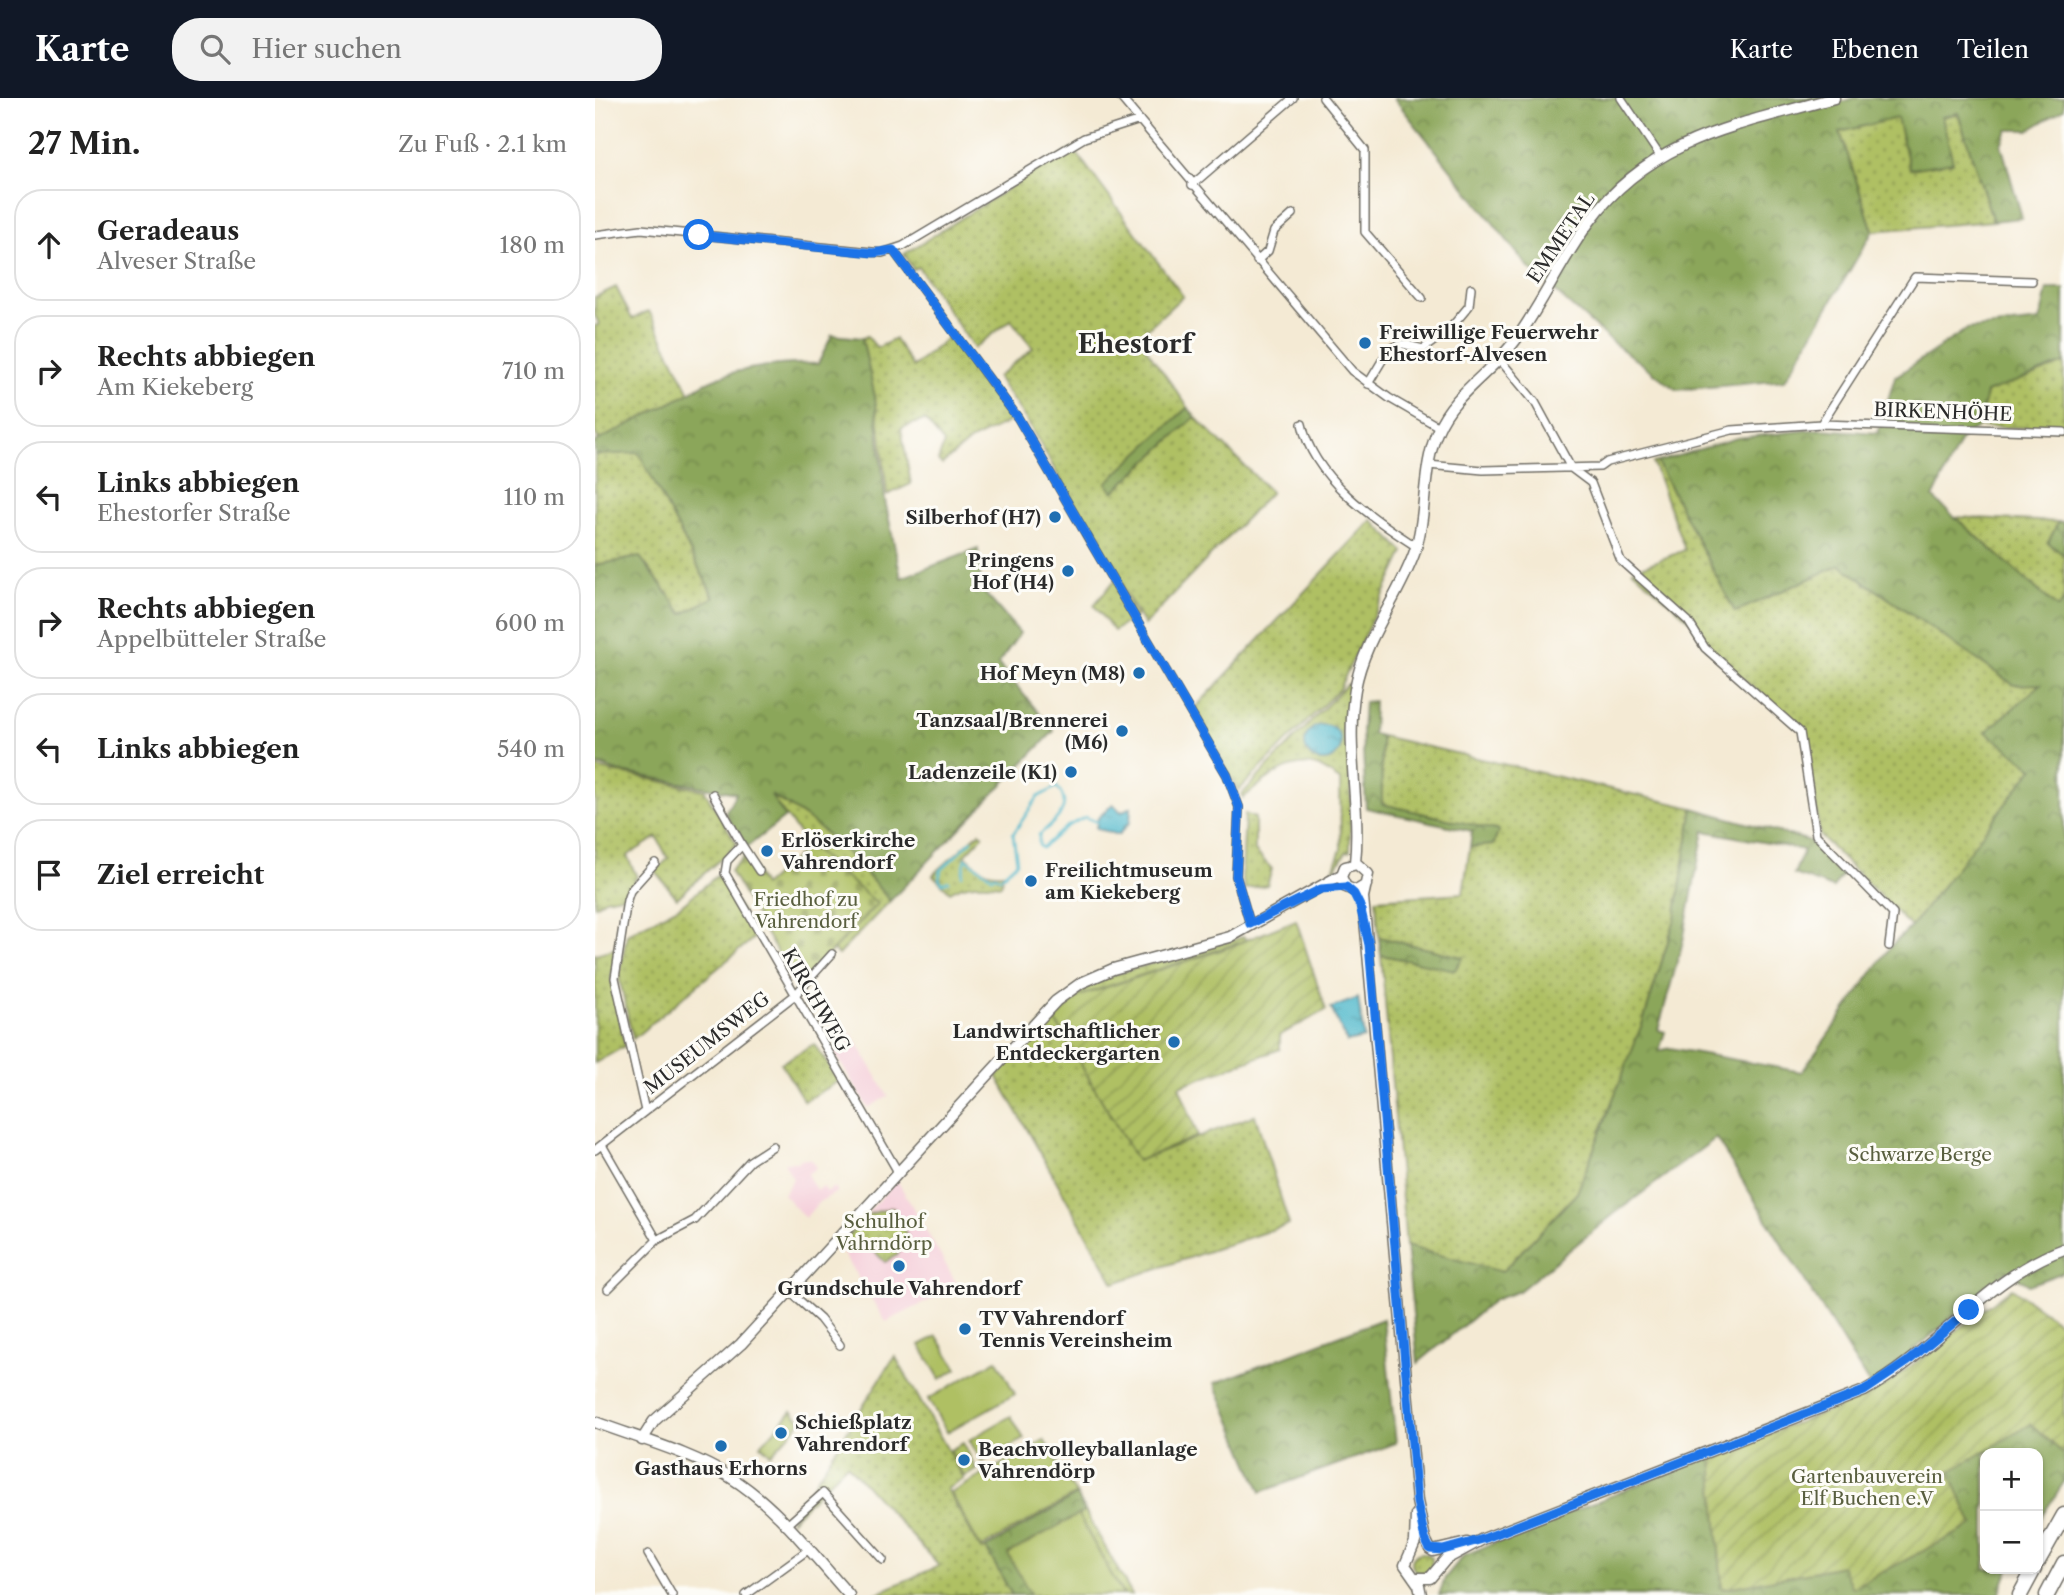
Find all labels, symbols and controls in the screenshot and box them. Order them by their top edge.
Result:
search box [172,18,662,81]
text: Karte [35,29,130,70]
icon: search [196,30,234,68]
text: Hier suchen [252,33,402,65]
text: Karte [1730,35,1793,64]
text: Ebenen [1831,35,1919,64]
text: Teilen [1957,35,2029,64]
text: 27 Min. [28,125,140,162]
text: Zu Fuß · 2.1 km [398,130,567,158]
street label: EMMETAL [1522,188,1600,288]
text: Geradeaus [97,215,239,247]
route start [683,219,714,250]
icon: ahead [30,226,68,264]
text: 180 m [500,231,565,259]
text: Alveser Straße [97,247,256,275]
place label: Freiwillige Feuerwehr Ehestorf-Alvesen [1379,321,1599,366]
district label: Ehestorf [1078,328,1196,360]
marker: Freiwillige Feuerwehr Ehestorf-Alvesen [1357,335,1373,351]
text: Rechts abbiegen [97,341,315,373]
icon: right [30,352,68,390]
text: 710 m [502,357,565,385]
text: Am Kiekeberg [97,373,253,401]
street label: BIRKENHÖHE [1873,398,2013,426]
text: Links abbiegen [97,467,300,499]
icon: left [30,478,68,516]
text: 110 m [504,483,565,511]
text: Ehestorfer Straße [97,499,291,527]
place label: Silberhof (H7) [905,506,1041,529]
marker: Silberhof (H7) [1047,509,1063,525]
place label: Pringens Hof (H4) [968,549,1054,594]
marker: Pringens Hof (H4) [1060,563,1076,579]
text: Rechts abbiegen [97,593,315,625]
icon: right [30,604,68,642]
text: 600 m [495,609,565,637]
text: Appelbütteler Straße [97,625,327,653]
place label: Hof Meyn (M8) [980,662,1125,685]
marker: Hof Meyn (M8) [1131,665,1147,681]
place label: Tanzsaal/Brennerei (M6) [916,709,1108,754]
marker: Tanzsaal/Brennerei (M6) [1114,723,1130,739]
icon: left [30,730,68,768]
text: Links abbiegen [97,733,300,765]
text: 540 m [497,735,565,763]
place label: Ladenzeile (K1) [908,761,1057,784]
marker: Ladenzeile (K1) [1063,764,1079,780]
place label: Erlöserkirche Vahrendorf [780,829,915,874]
marker: Erlöserkirche Vahrendorf [759,843,775,859]
icon: arrive [30,856,68,894]
text: Ziel erreicht [97,859,264,891]
place label: Freilichtmuseum am Kiekeberg [1045,859,1213,904]
marker: Freilichtmuseum am Kiekeberg [1023,873,1039,889]
park label: Friedhof zu Vahrendorf [753,888,859,933]
street label: KIRCHWEG [777,944,855,1056]
street label: MUSEUMSWEG [640,987,774,1099]
place label: Landwirtschaftlicher Entdeckergarten [953,1020,1161,1065]
marker: Landwirtschaftlicher Entdeckergarten [1166,1034,1182,1050]
park label: Schwarze Berge [1848,1143,1992,1166]
park label: Schulhof Vahrndörp [835,1210,932,1255]
marker: Grundschule Vahrendorf [891,1258,907,1274]
place label: Grundschule Vahrendorf [778,1277,1024,1300]
route end [1953,1294,1984,1325]
place label: TV Vahrendorf Tennis Vereinsheim [979,1307,1172,1352]
marker: TV Vahrendorf Tennis Vereinsheim [957,1321,973,1337]
place label: Schießplatz Vahrendorf [794,1411,912,1456]
marker: Schießplatz Vahrendorf [773,1425,789,1441]
marker: Gasthaus Erhorns [713,1438,729,1454]
place label: Beachvolleyballanlage Vahrendörp [977,1438,1198,1483]
map controls [1980,1448,2043,1574]
button: + [1980,1448,2043,1511]
marker: Beachvolleyballanlage Vahrendörp [956,1452,972,1468]
place label: Gasthaus Erhorns [635,1457,808,1480]
park label: Gartenbauverein Elf Buchen e.V [1791,1465,1943,1510]
button: − [1980,1511,2043,1574]

